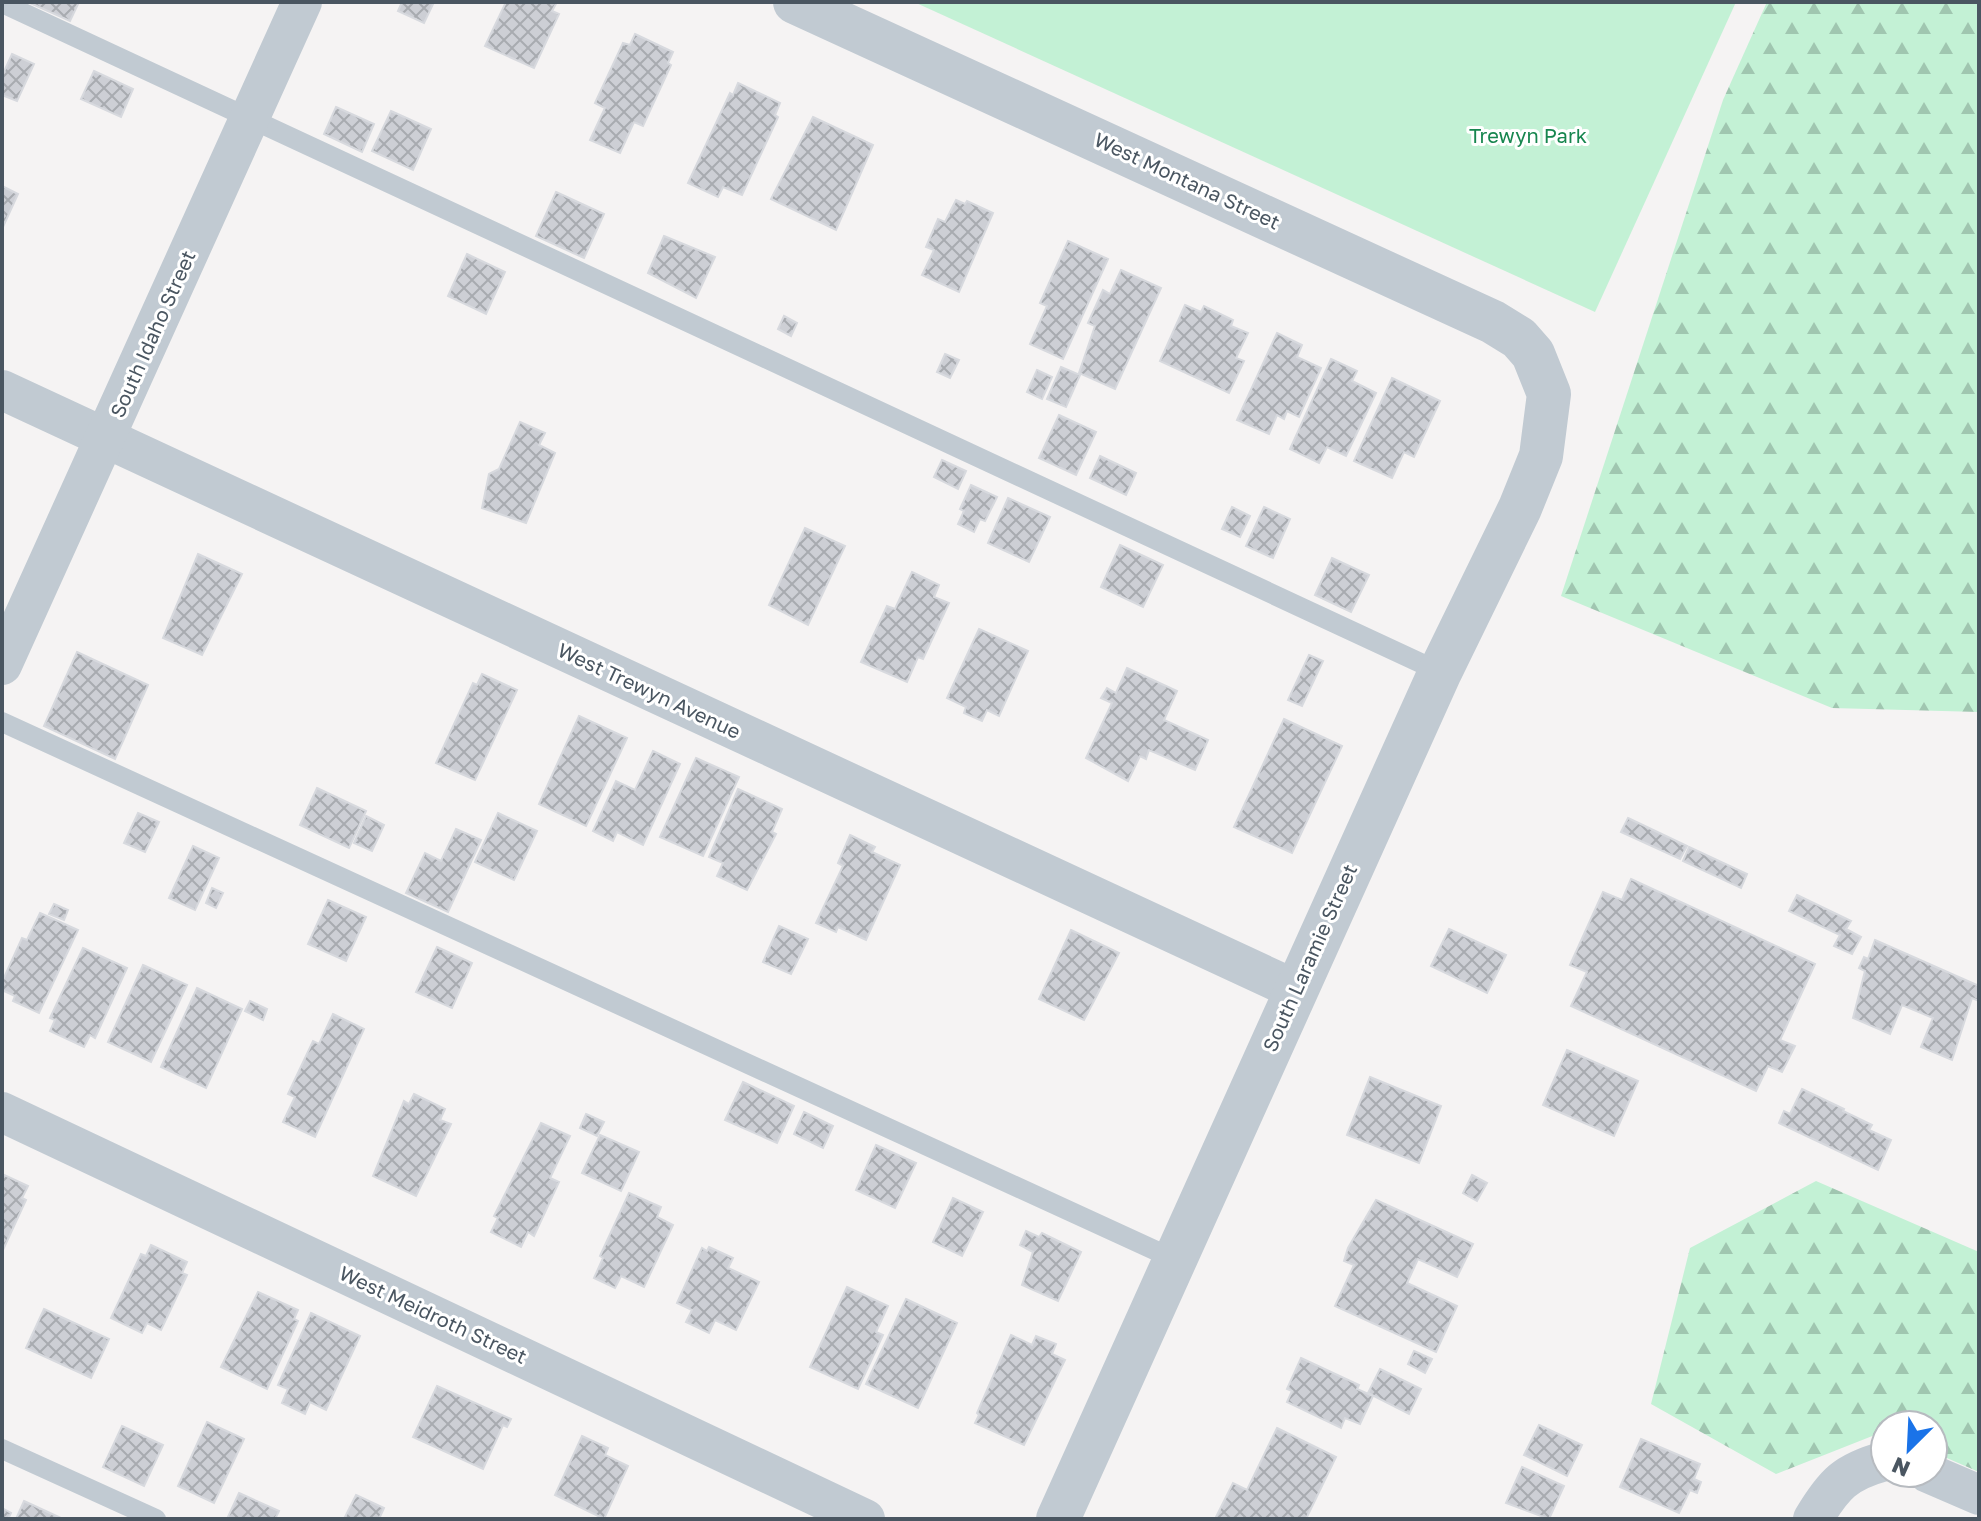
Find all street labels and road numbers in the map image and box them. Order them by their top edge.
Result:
street label: West Montana Street [1091,127,1284,234]
street label: South Idaho Street [104,246,200,421]
street label: West Trewyn Avenue [554,637,745,743]
street label: South Laramie Street [1257,860,1361,1055]
street label: West Meidroth Street [336,1260,531,1368]

